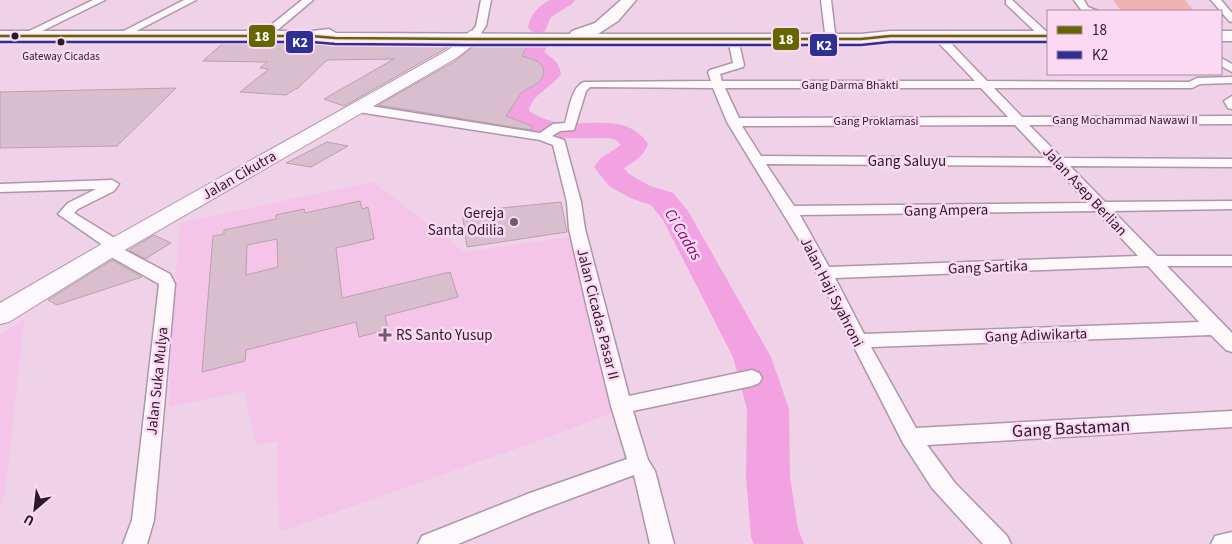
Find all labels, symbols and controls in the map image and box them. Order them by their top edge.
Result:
legend [1047,10,1222,75]
text: 18 [1092,20,1107,41]
line badge: 18 [248,24,276,48]
text: 18 [255,27,269,47]
line badge: 18 [772,27,800,51]
line badge: K2 [285,30,314,54]
text: 18 [779,30,793,50]
unlabelled marker [10,31,20,41]
text: K2 [292,33,308,53]
line badge: K2 [809,33,838,57]
text: K2 [816,36,832,56]
marker: Gateway Cicadas [56,37,66,47]
text: K2 [1092,45,1108,66]
place label: Gateway Cicadas [22,49,100,64]
street label: Gang Darma Bhakti [802,77,898,94]
street label: Gang Mochammad Nawawi II [1052,112,1198,129]
street label: Gang Proklamasi [834,113,918,130]
street label: Jalan Asep Berlian [1038,142,1132,241]
street label: Jalan Cikutra [198,146,280,205]
street label: Gang Saluyu [868,151,946,172]
street label: Gang Ampera [904,199,988,222]
place label: Gereja Santa Odilia [428,203,504,241]
water label: Ci Cadas [659,205,707,265]
marker: Gereja Santa Odilia [508,216,520,228]
street label: Jalan Haji Syahroni [795,234,868,351]
street label: Jalan Cicadas Pasar II [571,246,624,382]
street label: Gang Sartika [948,256,1028,279]
street label: Gang Adiwikarta [984,323,1088,348]
place label: RS Santo Yusup [396,325,493,346]
street label: Jalan Suka Mulya [141,326,174,436]
marker: RS Santo Yusup [378,328,392,342]
street label: Gang Bastaman [1011,413,1131,444]
north arrow [10,484,60,534]
text: U [21,509,38,531]

